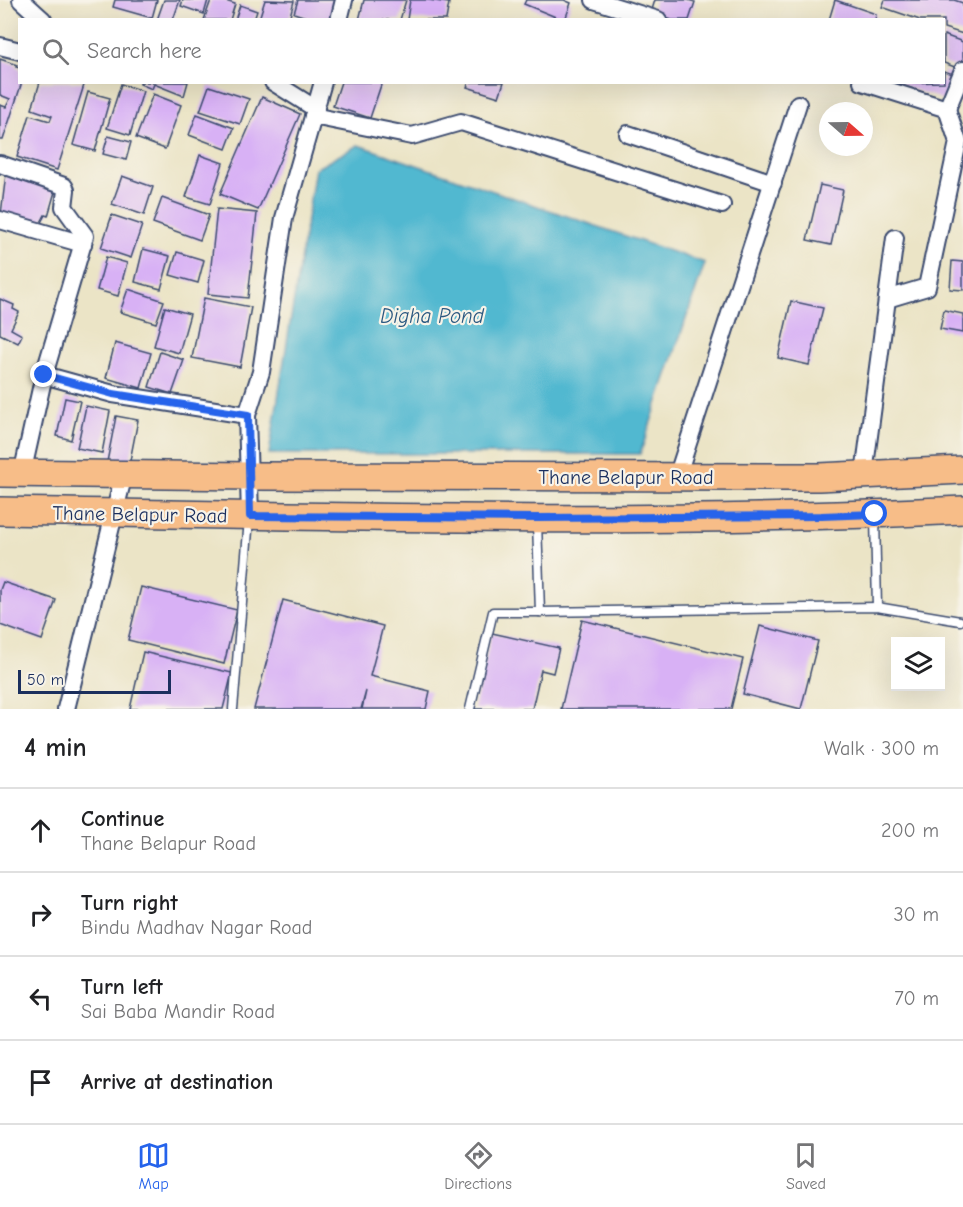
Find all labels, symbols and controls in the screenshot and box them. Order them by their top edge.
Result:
search box [18,18,945,84]
icon: search [39,35,72,68]
text: Search here [87,38,202,64]
north arrow [819,102,873,156]
water label: Digha Pond [380,304,485,328]
route end [30,361,56,387]
street label: Thane Belapur Road [539,466,714,489]
route start [861,500,887,526]
street label: Thane Belapur Road [52,501,228,528]
map controls [891,637,945,691]
button: layers [891,637,945,691]
scale bar [18,667,171,694]
text: 50 m [27,671,64,689]
text: 4 min [24,733,87,763]
text: Walk · 300 m [824,737,939,760]
text: Continue [81,806,164,832]
icon: ahead [24,814,57,847]
text: 200 m [881,819,939,842]
text: Thane Belapur Road [81,832,256,855]
text: Turn right [81,890,178,916]
icon: right [24,898,57,931]
text: 30 m [893,903,939,926]
text: Bindu Madhav Nagar Road [81,916,312,939]
text: Turn left [81,974,163,1000]
icon: left [24,982,57,1015]
text: 70 m [894,987,939,1010]
text: Sai Baba Mandir Road [81,1000,275,1023]
icon: arrive [24,1066,57,1099]
text: Arrive at destination [81,1069,273,1095]
tab: Map [137,1139,170,1193]
tab: Directions [444,1139,512,1193]
tab: Saved [786,1139,826,1193]

